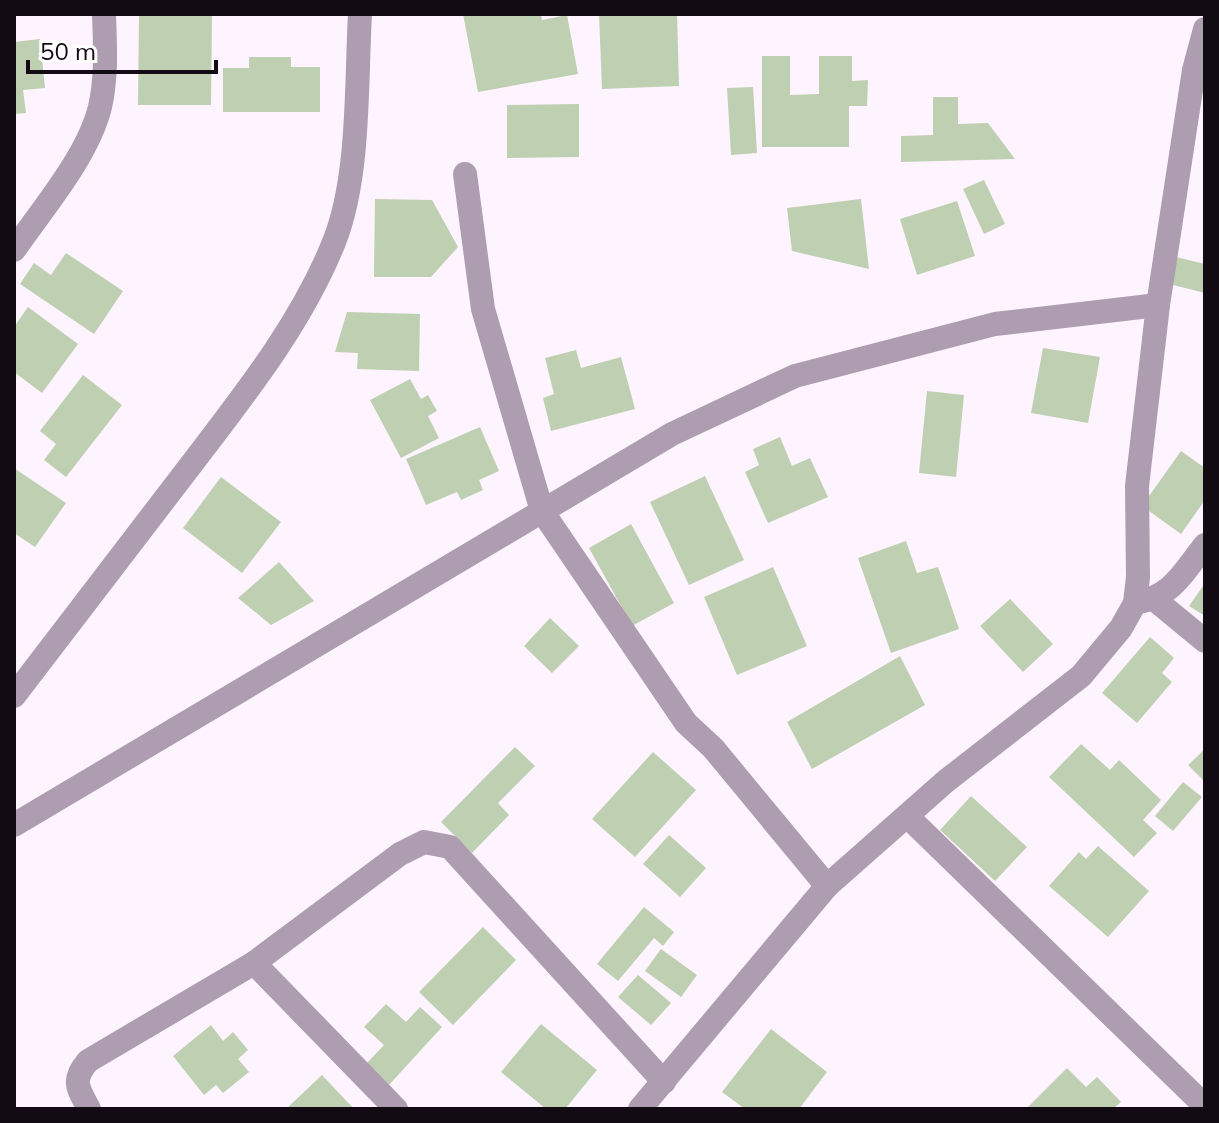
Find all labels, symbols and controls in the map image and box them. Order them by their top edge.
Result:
scale bar [28,24,216,74]
text: 50 m [40,36,96,66]

